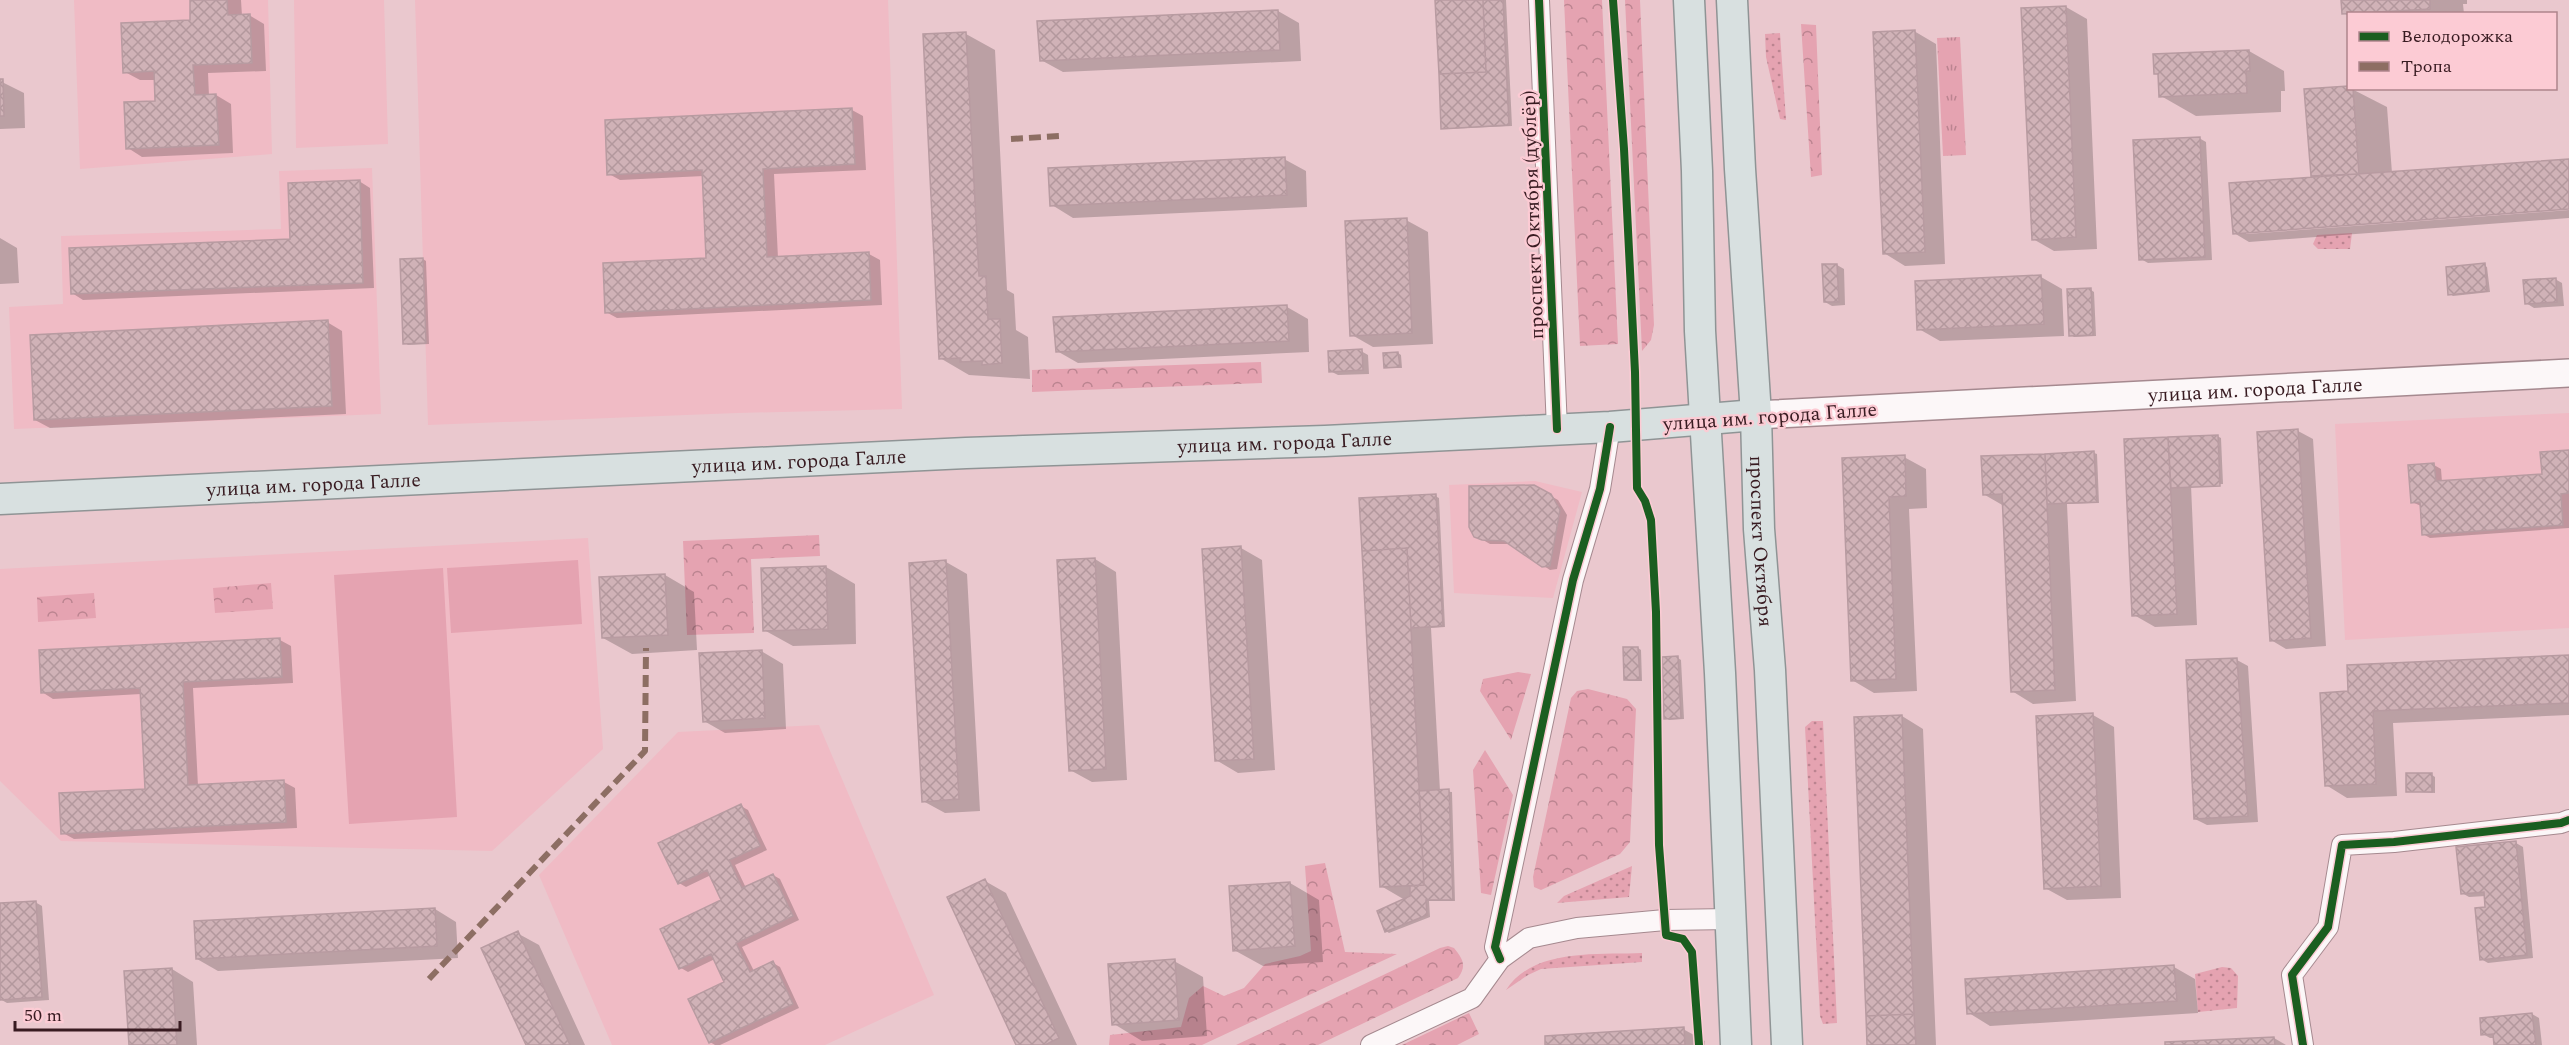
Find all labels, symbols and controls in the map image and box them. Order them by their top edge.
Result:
legend [2347,12,2557,90]
text: Велодорожка [2401,23,2513,50]
text: Тропа [2401,53,2452,80]
street label: проспект Октября (дублёр) [1514,90,1552,340]
street label: улица им. города Галле [2146,370,2363,411]
street label: улица им. города Галле [1661,395,1878,440]
street label: улица им. города Галле [1176,424,1393,462]
street label: улица им. города Галле [690,442,907,482]
street label: проспект Октября [1741,455,1781,628]
street label: улица им. города Галле [205,465,422,505]
scale bar [15,994,180,1032]
text: 50 m [24,1002,62,1029]

